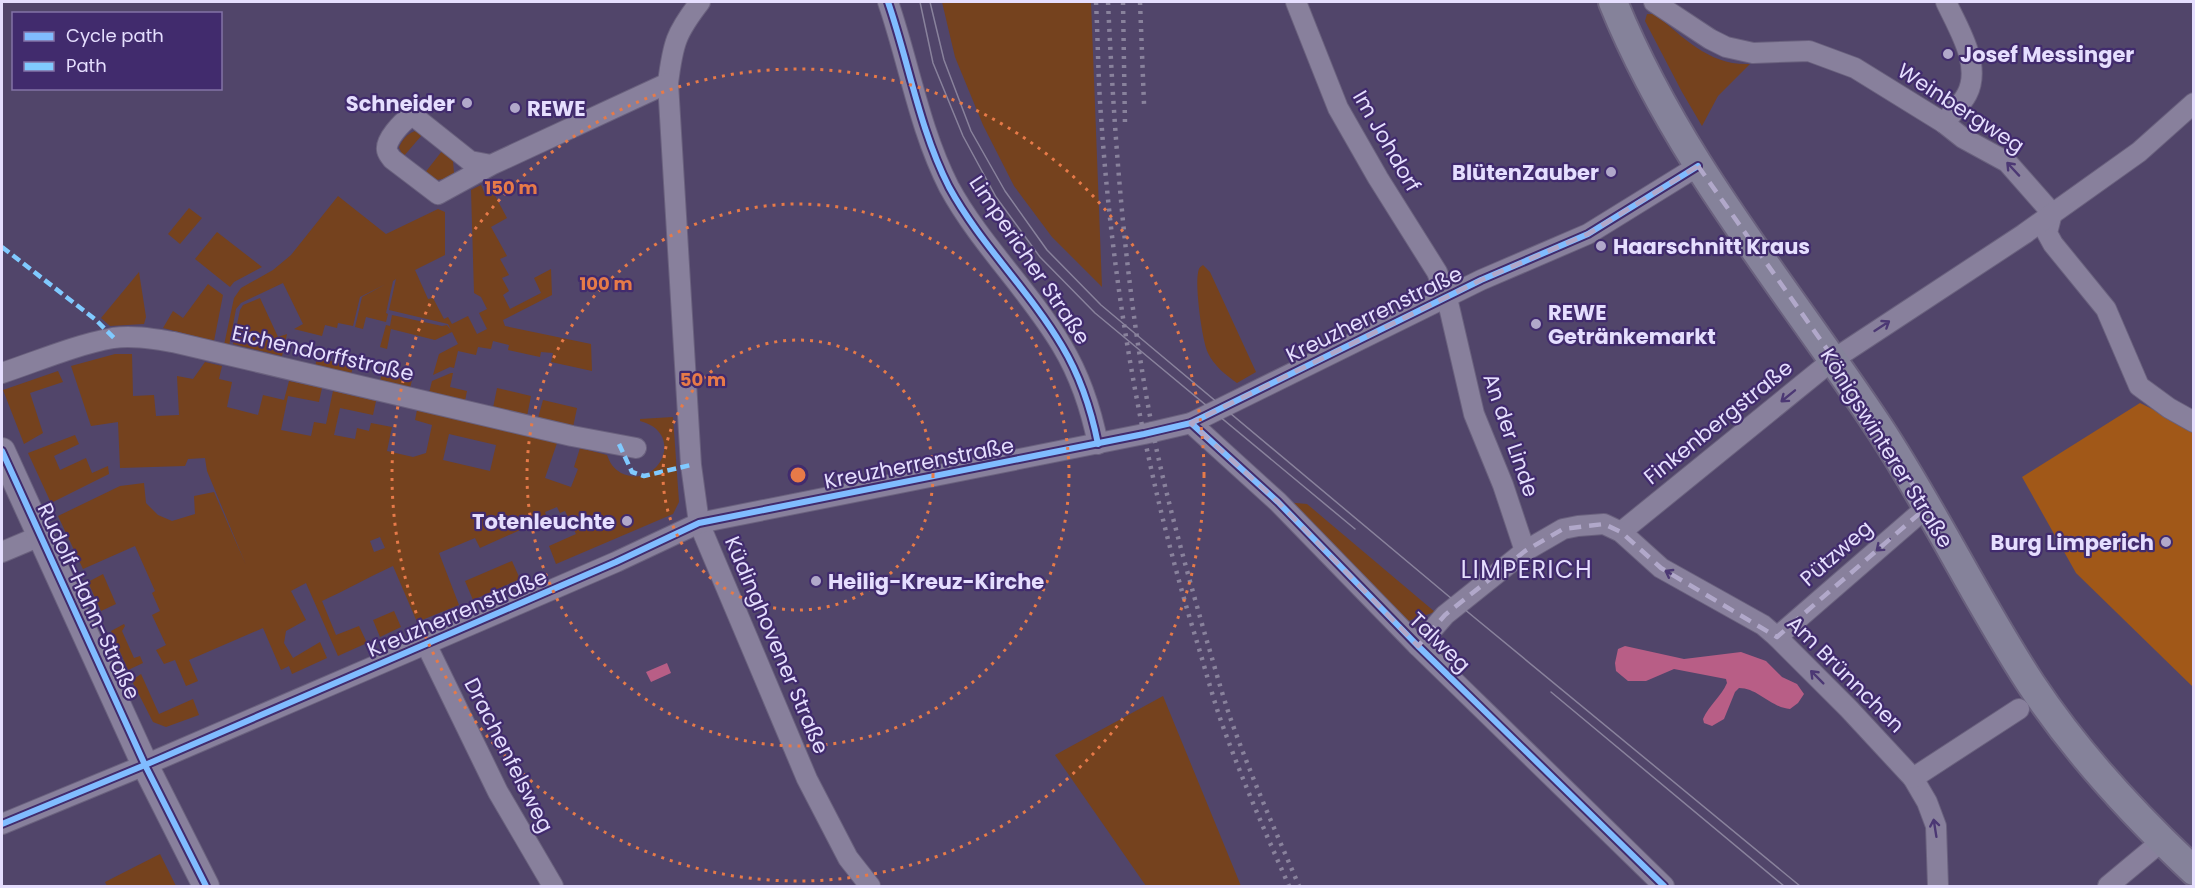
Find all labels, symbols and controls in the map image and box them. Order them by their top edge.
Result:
legend [12,12,222,90]
text: Cycle path [66,23,164,48]
place label: Josef Messinger [1960,40,2134,69]
marker: Josef Messinger [1941,47,1955,61]
text: Path [66,53,107,78]
street label: Weinbergweg [1892,56,2030,160]
street label: Im Johdorf [1346,85,1428,197]
place label: Schneider [346,89,455,118]
place label: REWE [527,94,586,123]
marker: Schneider [460,96,474,110]
marker: REWE [508,101,522,115]
place label: BlütenZauber [1452,158,1599,187]
one-way arrow [2006,162,2020,177]
marker: BlütenZauber [1604,165,1618,179]
street label: Limpericher Straße [963,170,1097,350]
text: 150 m [484,175,538,200]
place label: Haarschnitt Kraus [1613,232,1810,261]
marker: Haarschnitt Kraus [1594,239,1608,253]
street label: Kreuzherrenstraße [1281,259,1467,369]
text: 100 m [579,271,633,296]
place label: REWE Getränkemarkt [1548,298,1716,351]
marker: REWE Getränkemarkt [1529,317,1543,331]
street label: Eichendorffstraße [229,318,417,388]
one-way arrow [1873,320,1889,332]
street label: Königswinterer Straße [1814,343,1960,553]
street label: Finkenbergstraße [1638,353,1798,491]
text: 50 m [680,367,726,392]
street label: An der Linde [1476,369,1546,501]
one-way arrow [1780,390,1796,403]
street label: Kreuzherrenstraße [822,430,1016,496]
centre of rings [788,465,808,485]
street label: Rudolf-Hahn-Straße [31,498,147,704]
place label: Totenleuchte [472,507,615,536]
street label: Pützweg [1794,513,1878,593]
marker: Totenleuchte [620,514,634,528]
place label: Burg Limperich [1991,528,2154,557]
street label: Küdinghovener Straße [718,532,836,758]
marker: Burg Limperich [2159,535,2173,549]
one-way arrow [1876,538,1891,552]
district label: LIMPERICH [1461,553,1593,586]
street label: Kreuzherrenstraße [363,562,551,664]
place label: Heilig-Kreuz-Kirche [828,567,1044,596]
one-way arrow [1664,569,1682,580]
marker: Heilig-Kreuz-Kirche [809,574,823,588]
street label: Talweg [1403,605,1477,679]
street label: Am Brünnchen [1781,609,1911,739]
one-way arrow [1810,669,1824,684]
street label: Drachenfelsweg [457,673,561,837]
one-way arrow [1929,819,1940,839]

